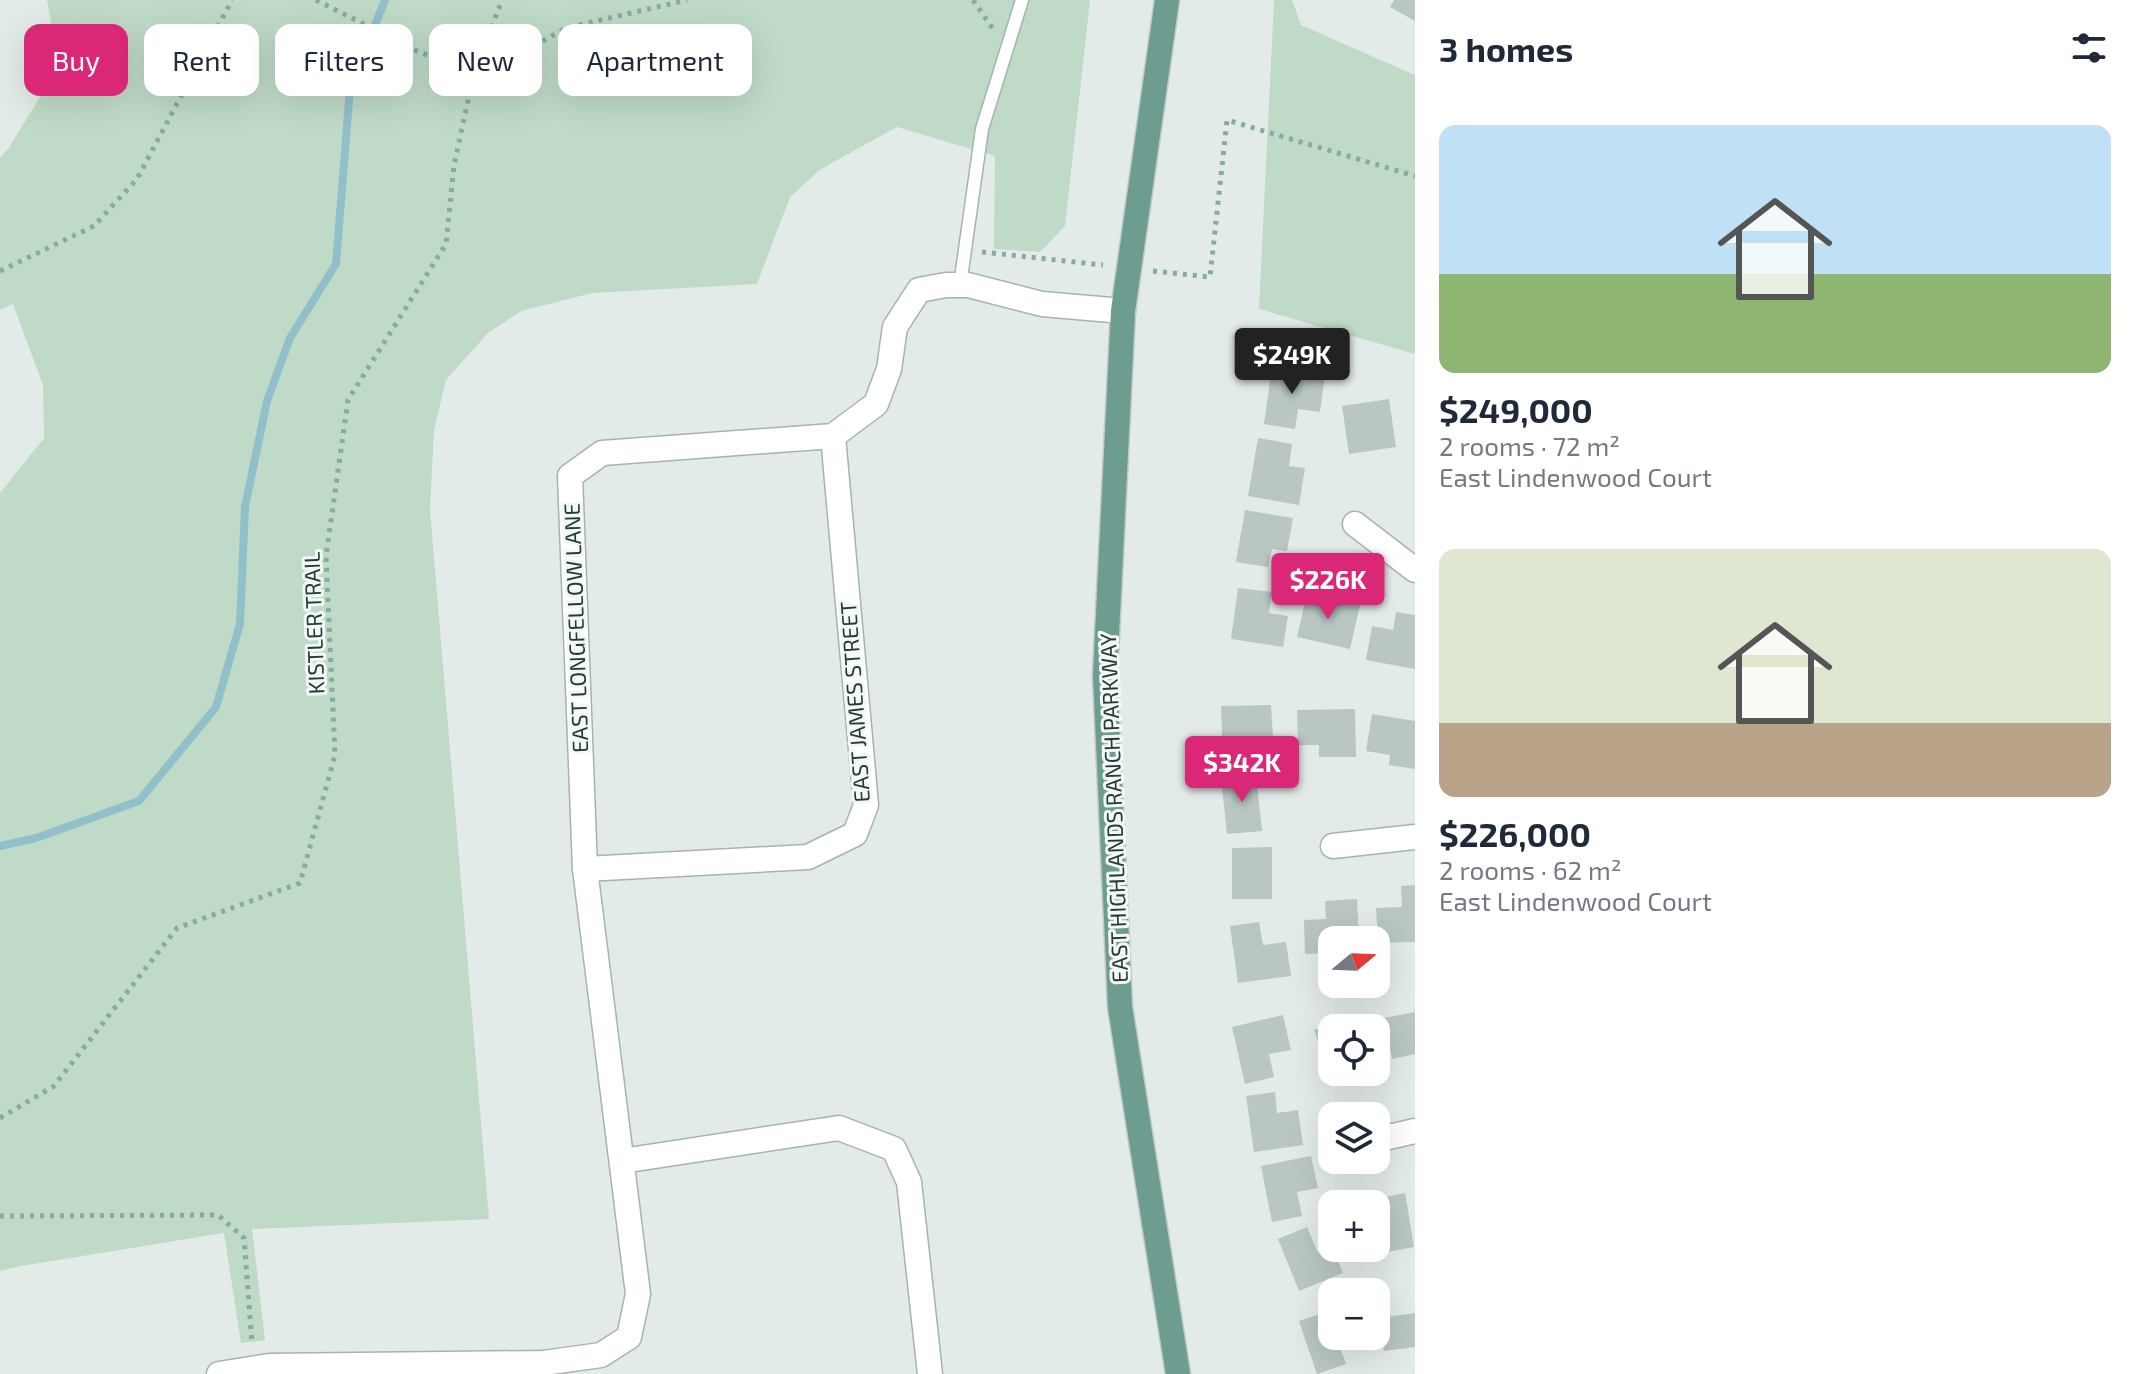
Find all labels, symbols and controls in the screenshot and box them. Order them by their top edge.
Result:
chip: Buy [24,24,128,96]
chip: Rent [144,24,259,96]
chip: Filters [275,24,413,96]
chip: New [429,24,542,96]
chip: Apartment [558,24,752,96]
icon: filters [2067,26,2111,70]
text: 3 homes [1439,28,1573,69]
icon: home [1703,177,1847,321]
pin: $249K [1236,328,1348,396]
text: $249K [1253,338,1331,369]
text: $249,000 [1439,389,1593,430]
text: 2 rooms · 72 m² [1439,430,1620,461]
text: East Lindenwood Court [1439,461,1712,492]
street label: EAST LONGFELLOW LANE [558,503,592,753]
street label: KISTLER TRAIL [298,551,328,695]
pin: $226K [1272,553,1384,621]
text: $226K [1289,563,1367,594]
street label: EAST JAMES STREET [834,601,874,803]
icon: home [1703,601,1847,745]
street label: EAST HIGHLANDS RANCH PARKWAY [1094,632,1132,983]
pin: $342K [1186,736,1298,804]
text: $342K [1203,746,1281,777]
text: $226,000 [1439,813,1591,854]
text: 2 rooms · 62 m² [1439,854,1622,885]
text: East Lindenwood Court [1439,885,1712,916]
north arrow [1318,926,1390,998]
map controls [1318,926,1390,1350]
button: locate [1318,1014,1390,1086]
button: layers [1318,1102,1390,1174]
button: + [1318,1190,1390,1262]
button: − [1318,1278,1390,1350]

